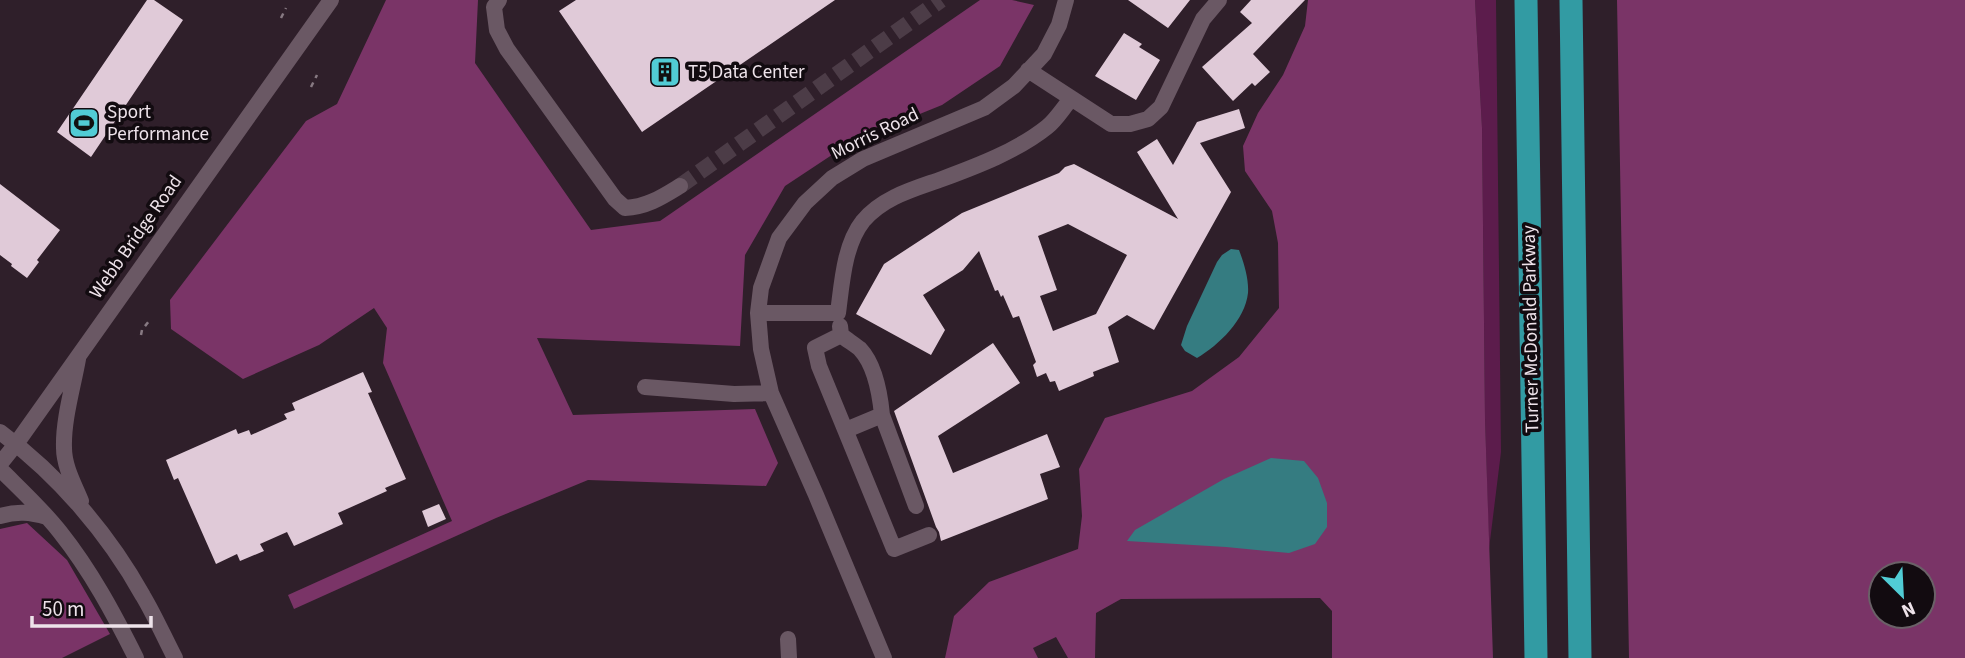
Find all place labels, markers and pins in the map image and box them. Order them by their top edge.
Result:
building icon: T5 Data Center [648,55,682,89]
place label: T5 Data Center [688,59,805,86]
place label: Sport Performance [107,99,209,148]
sports icon: Sport Performance [67,106,101,140]

